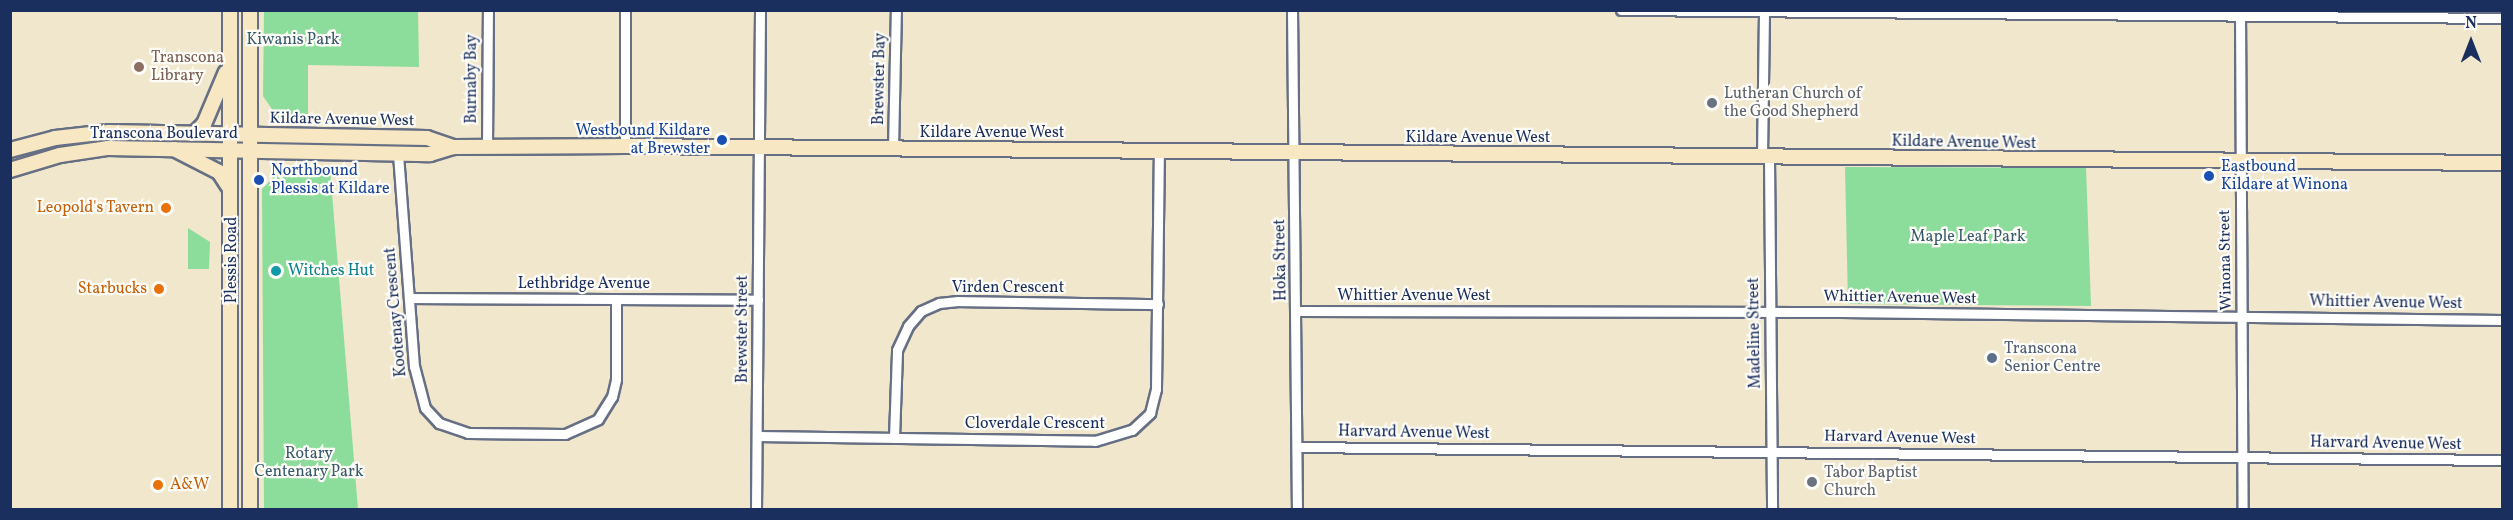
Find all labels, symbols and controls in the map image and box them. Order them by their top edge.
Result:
north arrow [2441,12,2501,72]
text: N [2465,13,2477,35]
park label: Kiwanis Park [246,30,340,50]
street label: Brewster Bay [870,33,890,125]
street label: Burnaby Bay [462,34,482,124]
place label: Transcona Library [151,48,224,86]
marker: Transcona Library [132,60,146,74]
place label: Lutheran Church of the Good Shepherd [1724,84,1861,122]
marker: Lutheran Church of the Good Shepherd [1705,96,1719,110]
street label: Kildare Avenue West [269,109,415,131]
place label: Westbound Kildare at Brewster [575,121,710,159]
street label: Kildare Avenue West [919,123,1065,143]
street label: Transcona Boulevard [90,124,238,144]
street label: Kildare Avenue West [1405,128,1551,148]
street label: Kildare Avenue West [1891,132,2037,154]
marker: Westbound Kildare at Brewster [715,133,729,147]
place label: Eastbound Kildare at Winona [2221,157,2348,195]
place label: Northbound Plessis at Kildare [271,161,389,199]
marker: Eastbound Kildare at Winona [2202,169,2216,183]
marker: Northbound Plessis at Kildare [252,173,266,187]
place label: Leopold's Tavern [36,198,154,218]
marker: Leopold's Tavern [159,201,173,215]
street label: Winona Street [2216,209,2236,311]
street label: Plessis Road [222,217,242,303]
street label: Hoka Street [1271,219,1291,301]
park label: Maple Leaf Park [1911,227,2025,247]
street label: Kootenay Crescent [381,246,411,378]
place label: Witches Hut [288,261,374,281]
marker: Witches Hut [269,264,283,278]
street label: Lethbridge Avenue [518,274,650,294]
street label: Brewster Street [733,275,753,383]
street label: Madeline Street [1744,277,1766,389]
street label: Virden Crescent [952,278,1064,298]
place label: Starbucks [78,279,147,299]
marker: Starbucks [152,282,166,296]
street label: Whittier Avenue West [1337,286,1491,306]
street label: Whittier Avenue West [1823,287,1977,309]
street label: Whittier Avenue West [2309,292,2463,314]
place label: Transcona Senior Centre [2004,339,2101,377]
marker: Transcona Senior Centre [1985,351,1999,365]
street label: Cloverdale Crescent [965,414,1105,434]
street label: Harvard Avenue West [1338,422,1490,444]
street label: Harvard Avenue West [1824,427,1976,449]
street label: Harvard Avenue West [2310,433,2462,455]
park label: Rotary Centenary Park [254,444,364,482]
place label: Tabor Baptist Church [1824,463,1918,501]
place label: A&W [170,475,209,495]
marker: Tabor Baptist Church [1805,475,1819,489]
marker: A&W [151,478,165,492]

